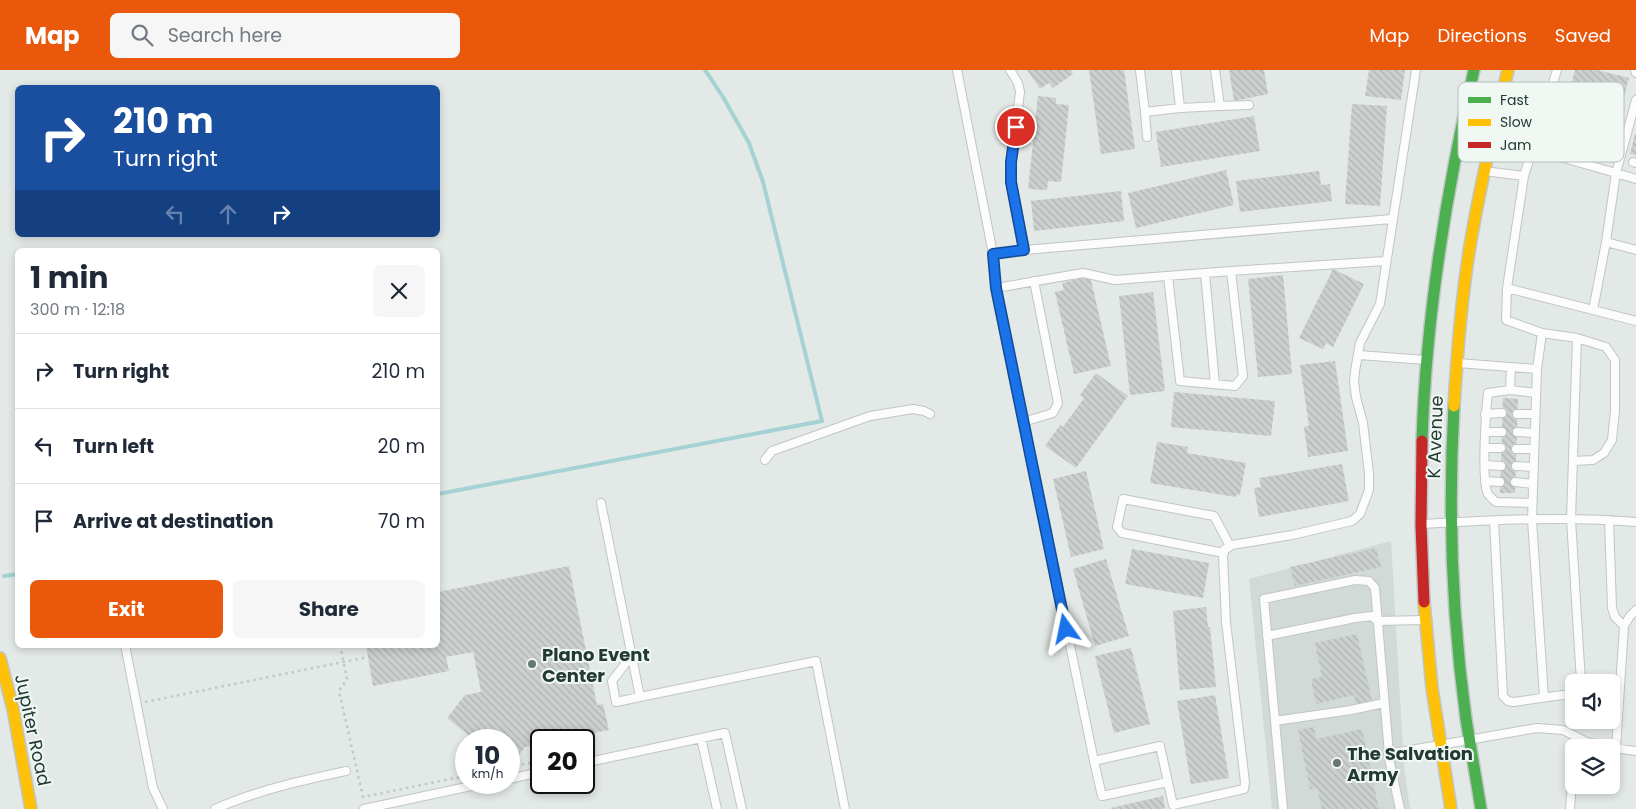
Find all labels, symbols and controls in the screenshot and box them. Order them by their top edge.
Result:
search box [110,13,460,58]
text: Map [25,19,80,52]
icon: search [128,21,156,49]
text: Search here [168,22,282,49]
text: Map [1370,23,1409,48]
text: Directions [1437,23,1527,48]
text: Saved [1555,23,1611,48]
legend [1458,82,1624,162]
text: Fast [1500,90,1529,110]
text: 210 m [113,96,213,145]
icon: right [30,105,95,170]
pin [995,106,1037,148]
text: Slow [1500,112,1533,132]
icon: arrive [1002,113,1030,141]
text: Jam [1500,135,1531,155]
text: Turn right [113,143,218,174]
icon: left [161,200,189,228]
icon: ahead [214,200,242,228]
icon: right [267,200,295,228]
text: 1 min [30,256,108,299]
button: close [373,265,425,317]
text: 300 m · 12:18 [30,298,125,321]
icon: right [30,357,58,385]
text: Turn right [73,358,169,385]
text: 210 m [371,358,425,385]
street label: K Avenue [1421,395,1449,479]
icon: left [30,432,58,460]
text: Turn left [73,433,154,460]
text: 20 m [377,433,425,460]
icon: arrive [30,507,58,535]
text: Arrive at destination [73,508,274,535]
text: 70 m [378,508,425,535]
button: Exit [30,580,223,638]
button: Share [233,580,425,638]
position arrow [1039,602,1091,654]
place label: Plano Event Center [542,642,650,688]
marker: Plano Event Center [526,658,538,670]
street label: Jupiter Road [9,672,57,788]
map controls [1565,674,1620,794]
button: sound [1565,674,1620,729]
speed limit sign: 20 [530,729,595,794]
text: 10 [475,738,500,773]
button: layers [1565,739,1620,794]
place label: The Salvation Army [1347,741,1473,787]
marker: The Salvation Army [1331,757,1343,769]
text: km/h [472,765,503,782]

